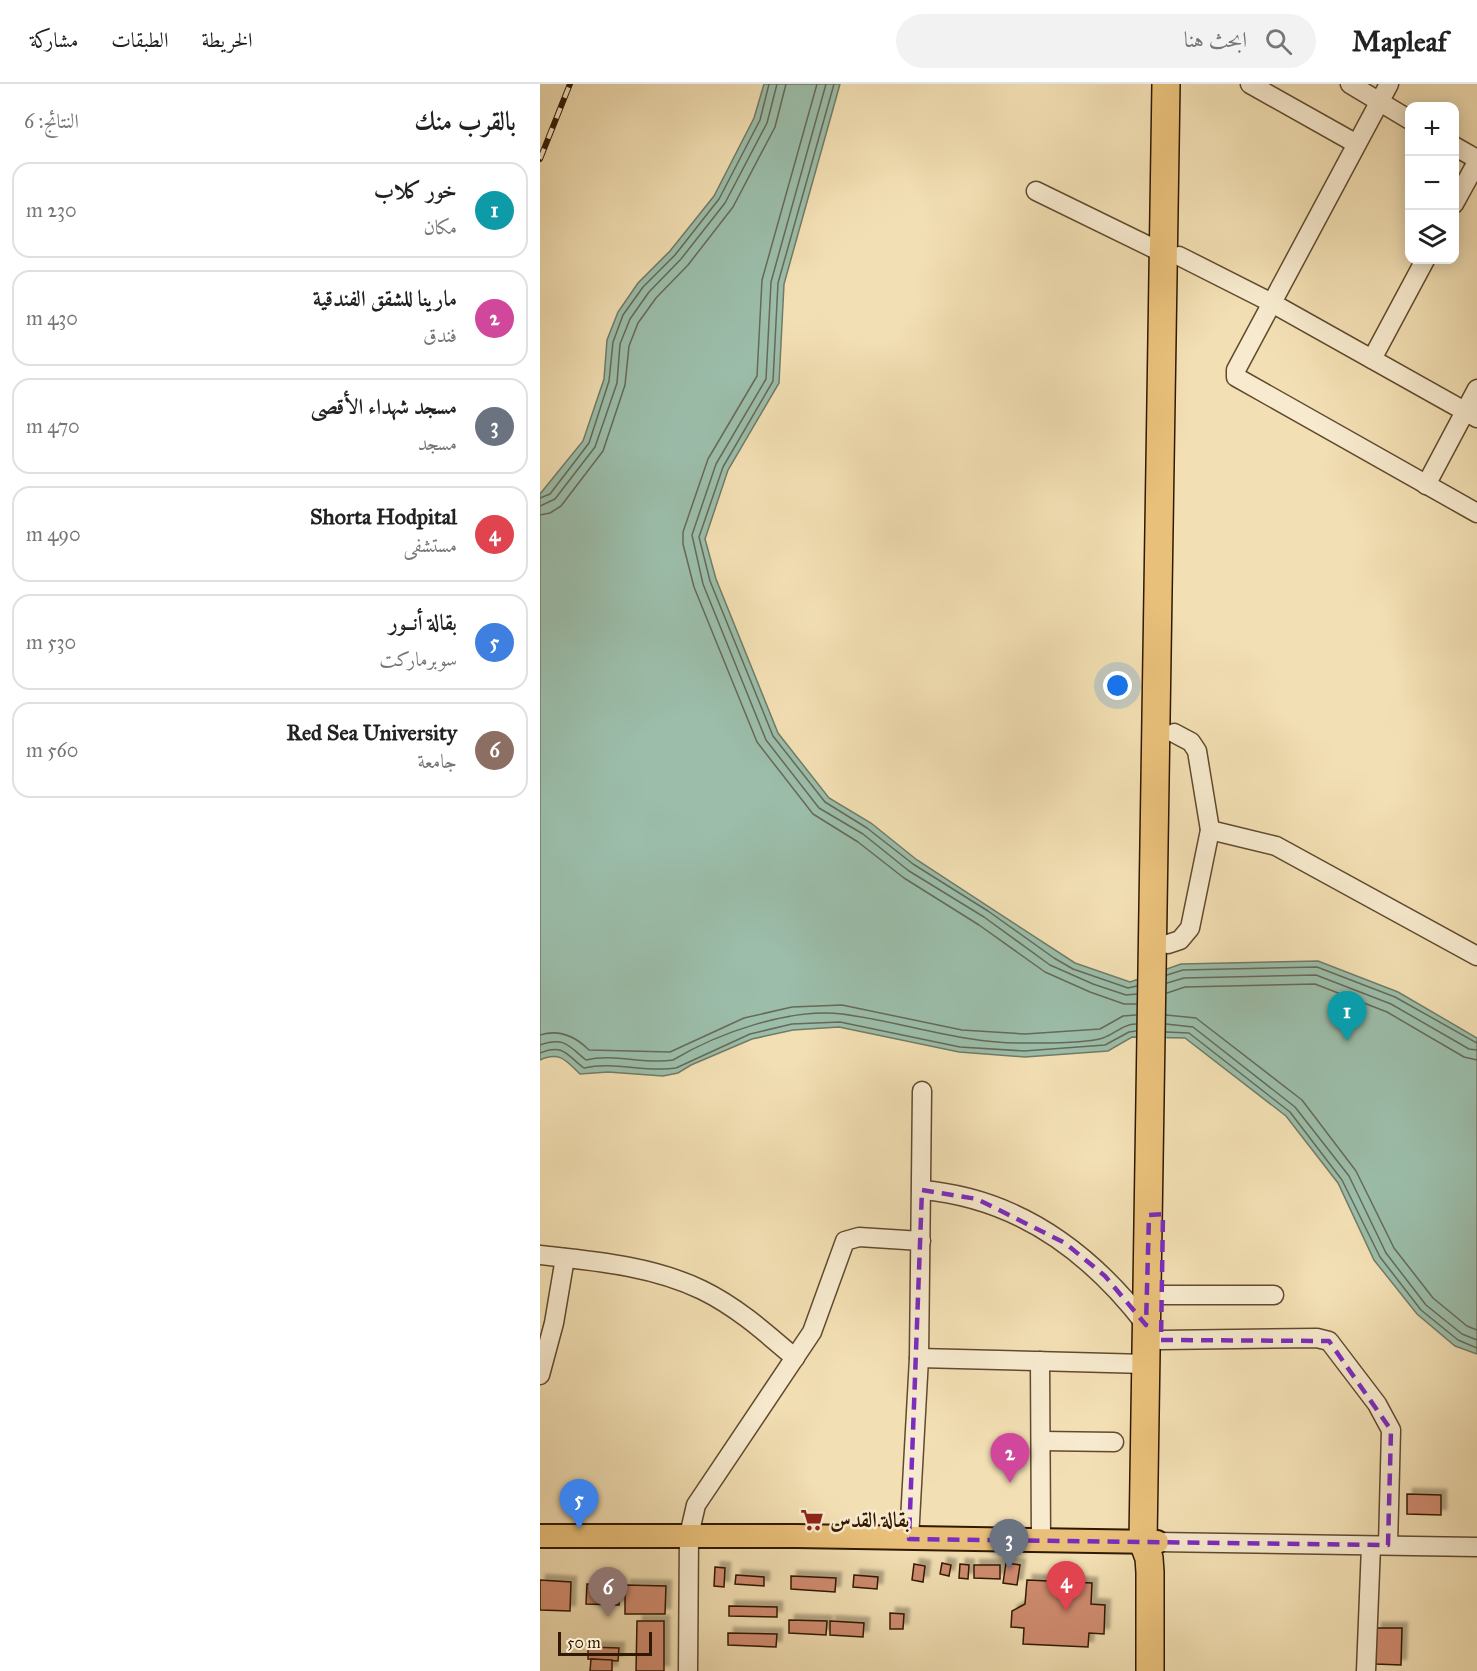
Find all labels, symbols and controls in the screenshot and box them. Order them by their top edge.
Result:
search box [896,14,1316,68]
text: Mapleaf [1352,24,1447,59]
icon: search [1262,25,1295,58]
text: ابحث هنا [1184,26,1247,53]
text: مشاركة [30,27,78,53]
text: الطبقات [111,27,168,53]
text: الخريطة [201,27,253,53]
map controls [1405,102,1459,264]
button: + [1405,102,1459,156]
text: بالقرب منك [414,105,516,137]
text: النتائج: 6 [24,109,79,133]
button: − [1405,156,1459,210]
text: خور كلاب [374,177,457,204]
text: 230 m [26,198,77,222]
text: 1 [491,198,498,222]
button: layers [1405,210,1459,264]
text: مكان [423,215,457,239]
text: مارينا للشقق الفندقية [313,285,457,312]
text: 430 m [26,306,78,330]
text: 2 [490,306,499,330]
text: فندق [423,323,457,347]
text: مسجد شهداء الأقصى [310,393,457,420]
text: 470 m [26,414,80,438]
text: 3 [491,414,499,438]
text: مسجد [418,431,457,455]
text: Shorta Hodpital [310,503,457,530]
text: 490 m [26,522,81,546]
text: 4 [489,522,500,546]
text: مستشفى [404,533,457,557]
text: بقالة أنــور [389,609,457,636]
text: 530 m [26,630,76,654]
text: 5 [490,630,499,654]
text: سوبرماركت [379,647,457,671]
your location [1103,671,1132,700]
text: Red Sea University [287,719,457,746]
text: 560 m [26,738,78,762]
text: 6 [489,738,500,762]
text: جامعة [418,749,457,773]
pin: 1 [1328,992,1366,1041]
pin: 2 [990,1434,1030,1483]
pin: 5 [560,1480,598,1529]
supermarket icon: بقالة القدس [799,1507,825,1533]
place label: بقالة القدس [830,1507,910,1533]
pin: 3 [990,1520,1028,1569]
pin: 4 [1046,1562,1086,1611]
pin: 6 [588,1568,628,1617]
scale bar [558,1629,652,1656]
text: 50 m [567,1633,601,1652]

